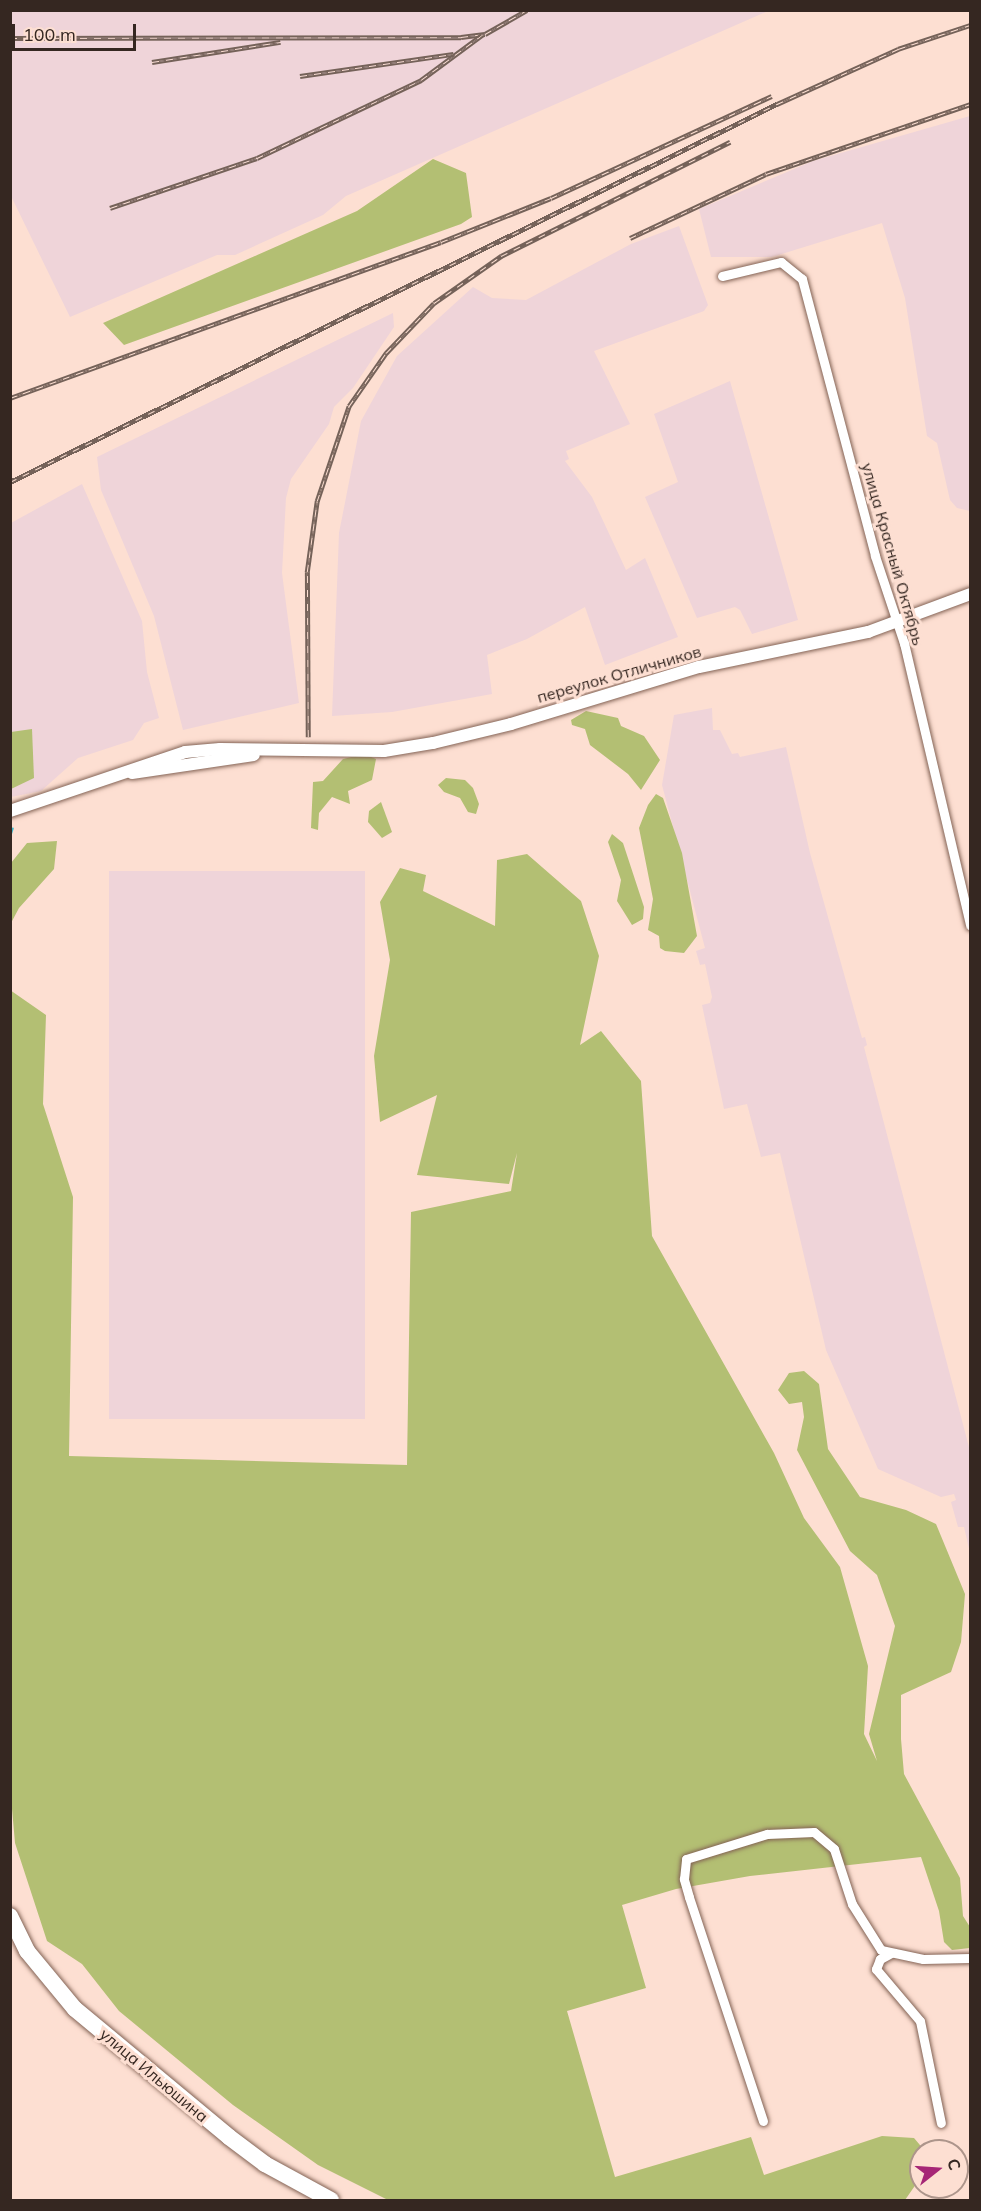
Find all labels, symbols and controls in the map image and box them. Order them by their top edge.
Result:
scale bar [15,12,140,50]
text: 100 m [23,23,76,46]
street label: улица Красный Октябрь [858,461,928,647]
street label: переулок Отличников [535,641,703,707]
street label: улица Ильюшина [96,2024,212,2126]
north arrow [909,2139,969,2199]
text: С [943,2156,965,2172]

